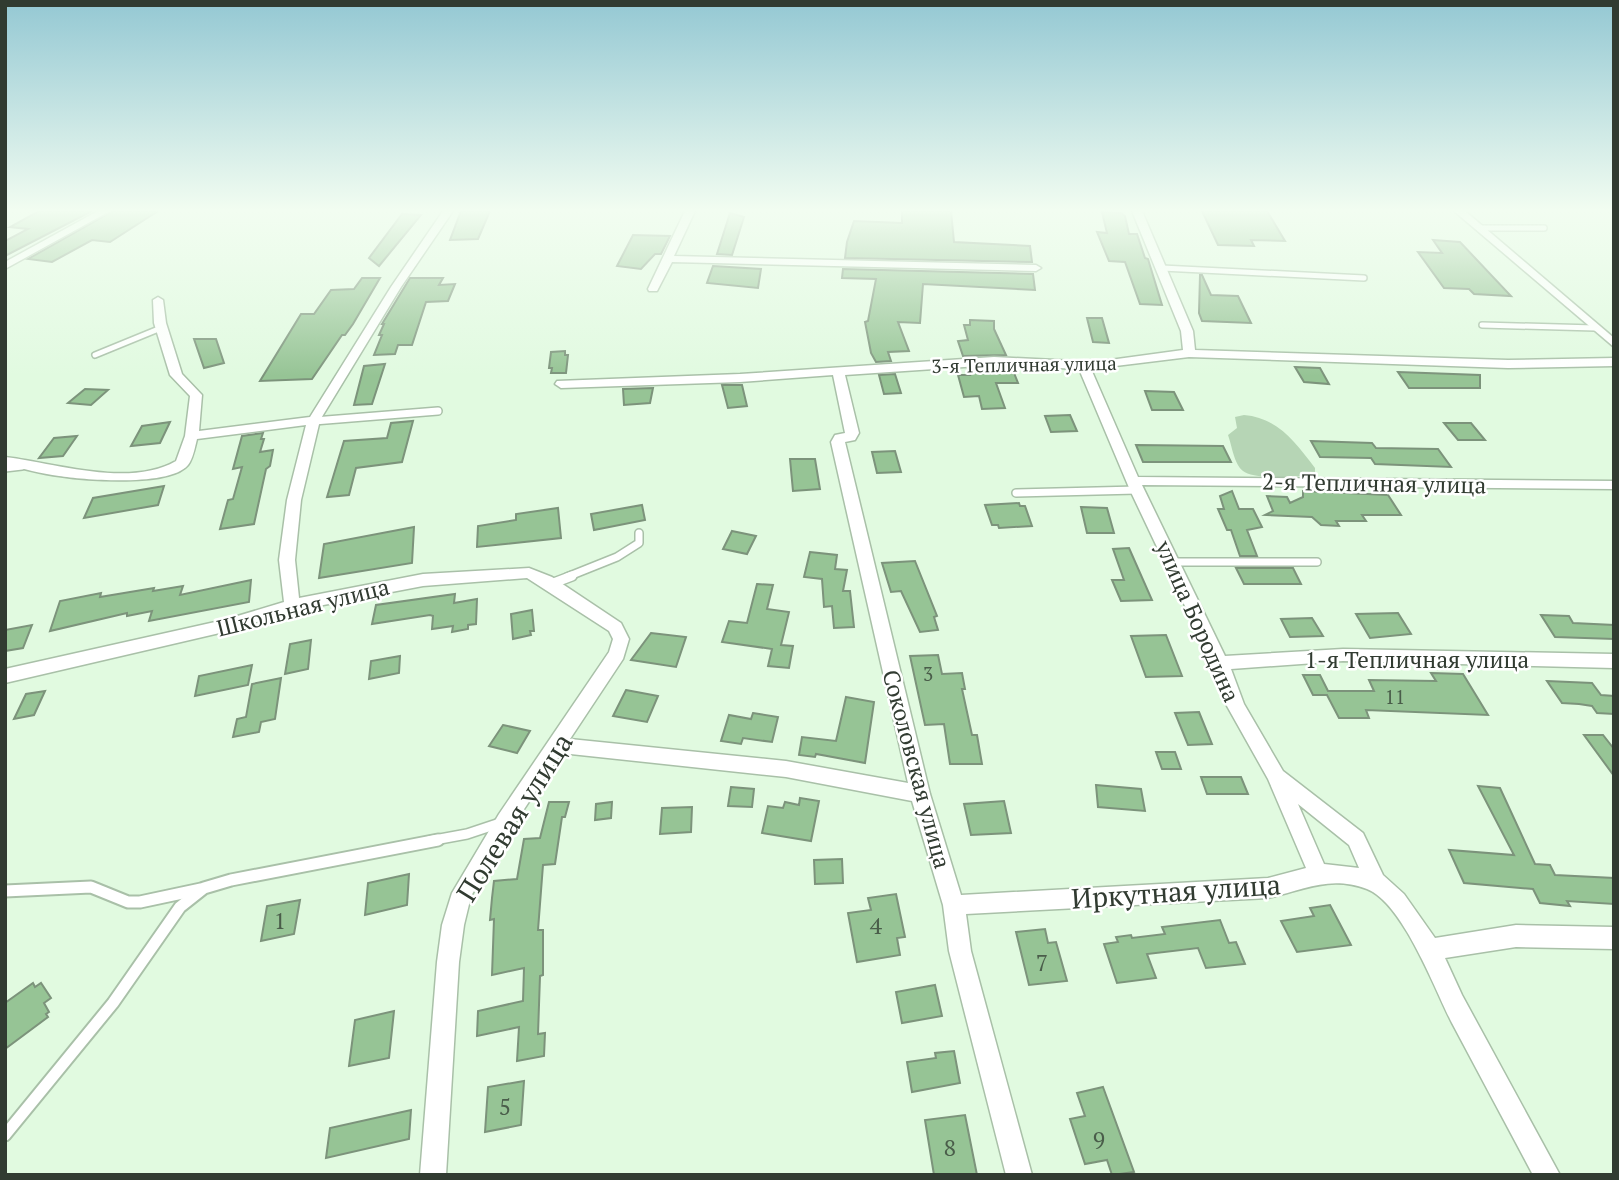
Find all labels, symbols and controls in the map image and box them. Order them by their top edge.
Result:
street label: 3-я Тепличная улица [931,350,1117,378]
street label: 2-я Тепличная улица [1262,466,1487,500]
street label: улица Бородина [1148,534,1248,707]
street label: Школьная улица [213,570,393,643]
street label: 1-я Тепличная улица [1305,644,1530,675]
house number: 3 [923,661,933,686]
street label: Соколовская улица [876,666,959,872]
house number: 11 [1385,684,1405,709]
street label: Полевая улица [447,726,581,908]
street label: Иркутная улица [1070,865,1282,917]
house number: 1 [274,905,286,936]
house number: 4 [870,910,883,941]
house number: 7 [1036,947,1048,978]
house number: 5 [499,1091,511,1122]
house number: 9 [1093,1124,1105,1155]
house number: 8 [944,1132,956,1163]

